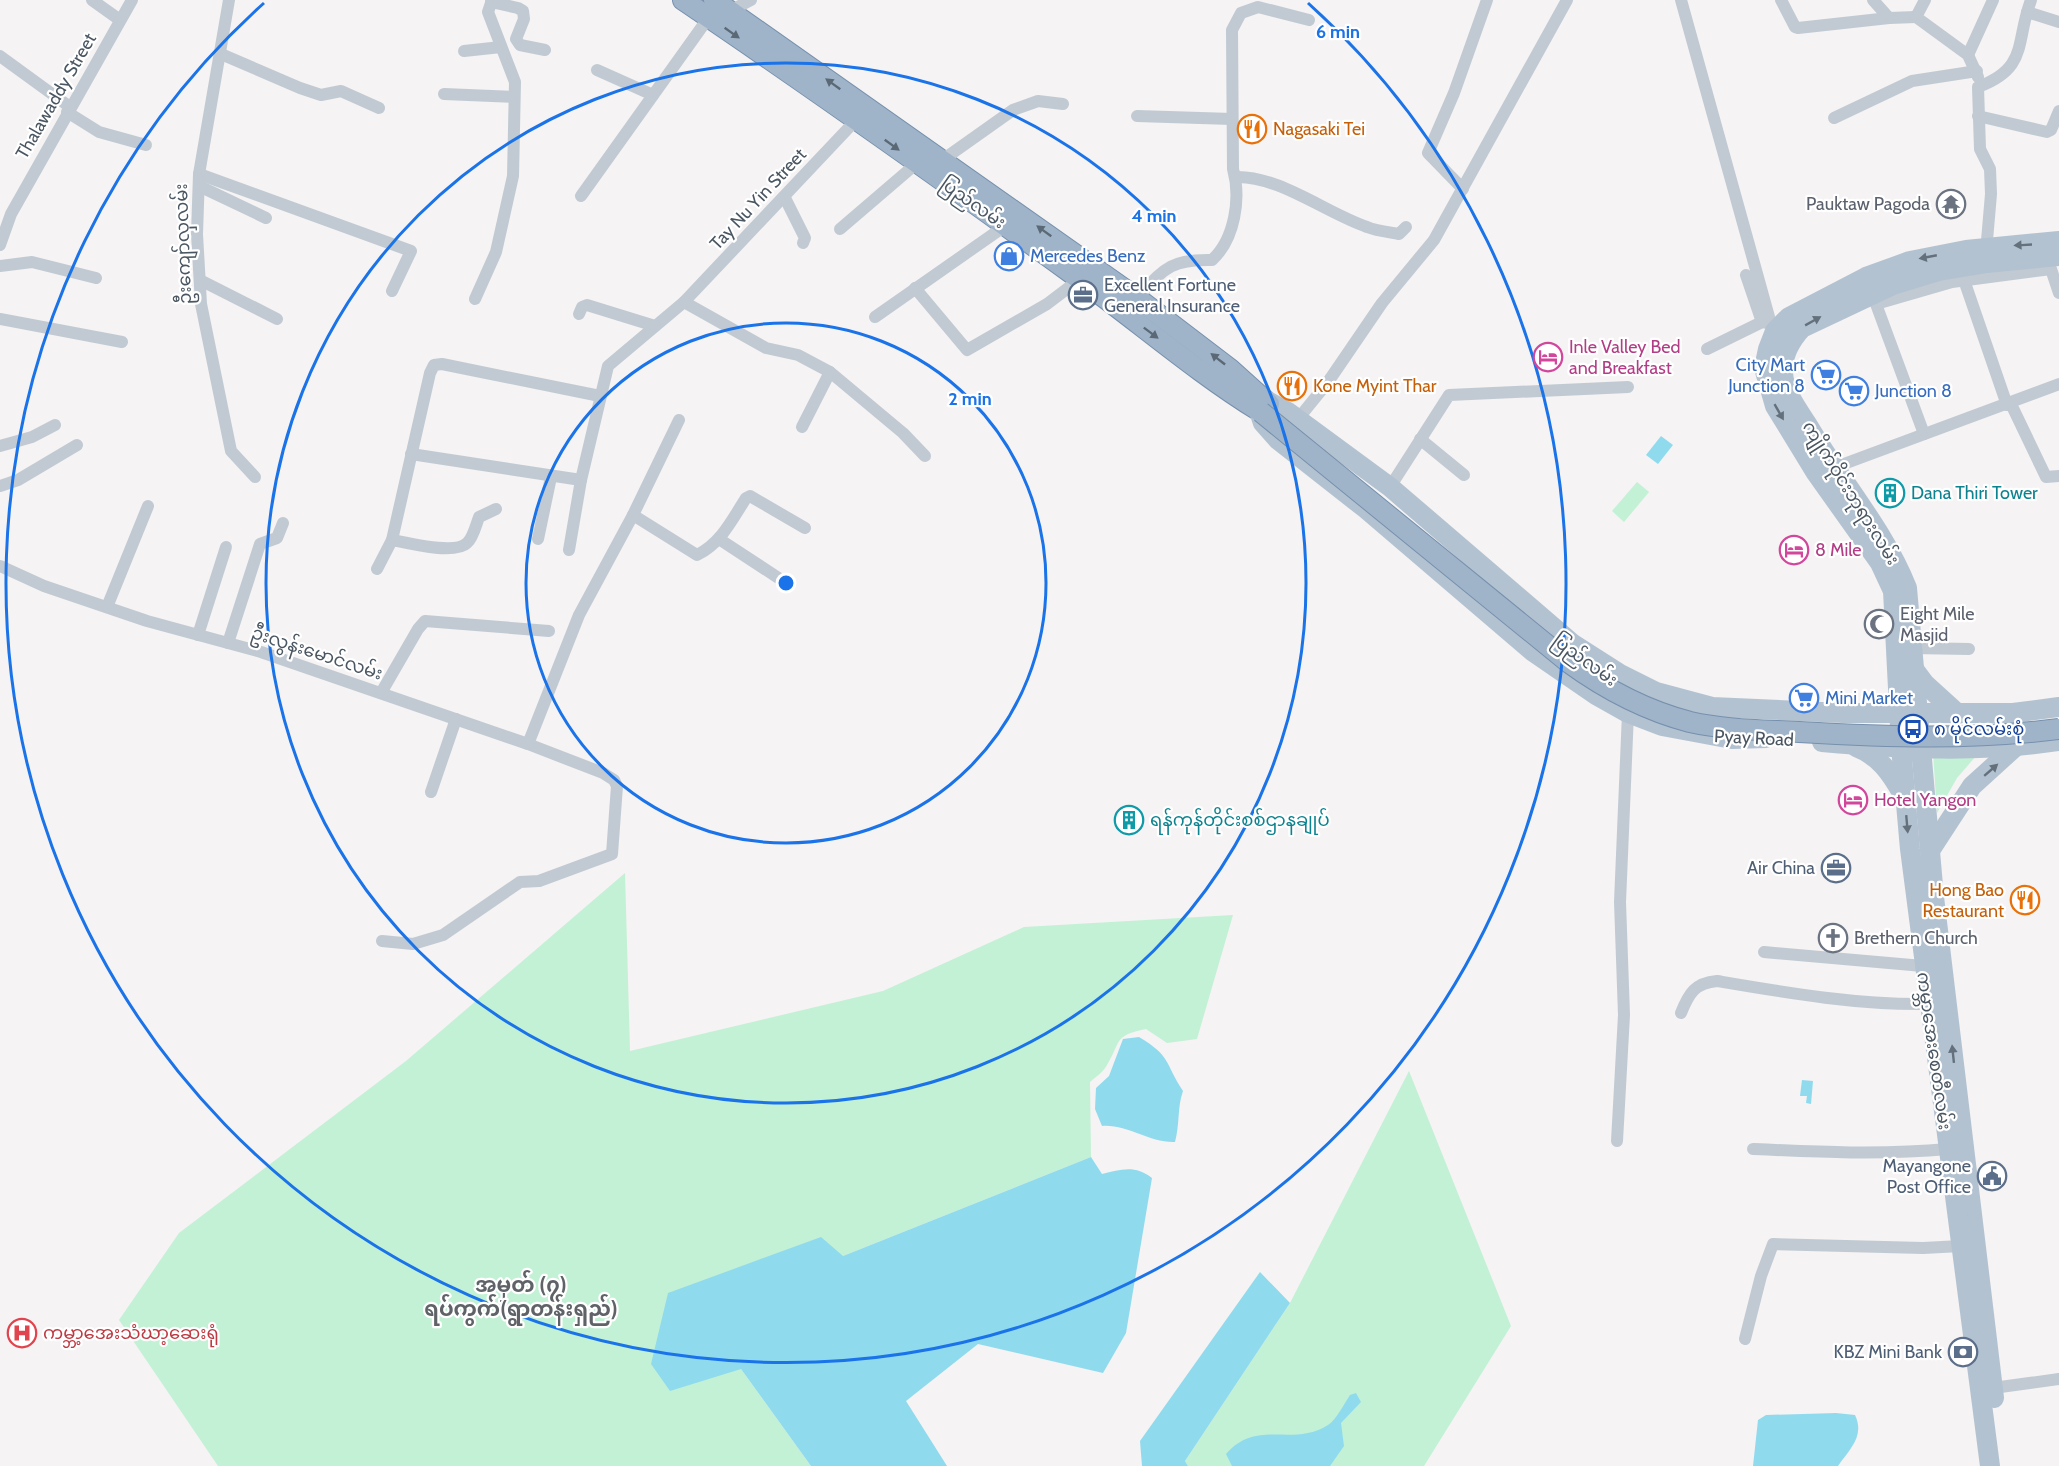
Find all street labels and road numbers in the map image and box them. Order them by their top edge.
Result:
street label: Thalawaddy Street [11,29,101,163]
street label: Tay Nu Yin Street [705,144,811,254]
street label: ပြည်လမ်း [934,171,1011,237]
street label: ဦးကျော်လှလမ်း [168,183,200,305]
street label: ကျိုက်ဝိုင်းဘုရားလမ်း [1794,415,1907,571]
street label: ဦးလွန်းမောင်လမ်း [247,620,386,688]
street label: ပြည်လမ်း [1546,627,1623,694]
street label: Pyay Road [1714,725,1794,751]
street label: ကမ္ဘာအေးစေတီလမ်း [1908,970,1959,1132]

